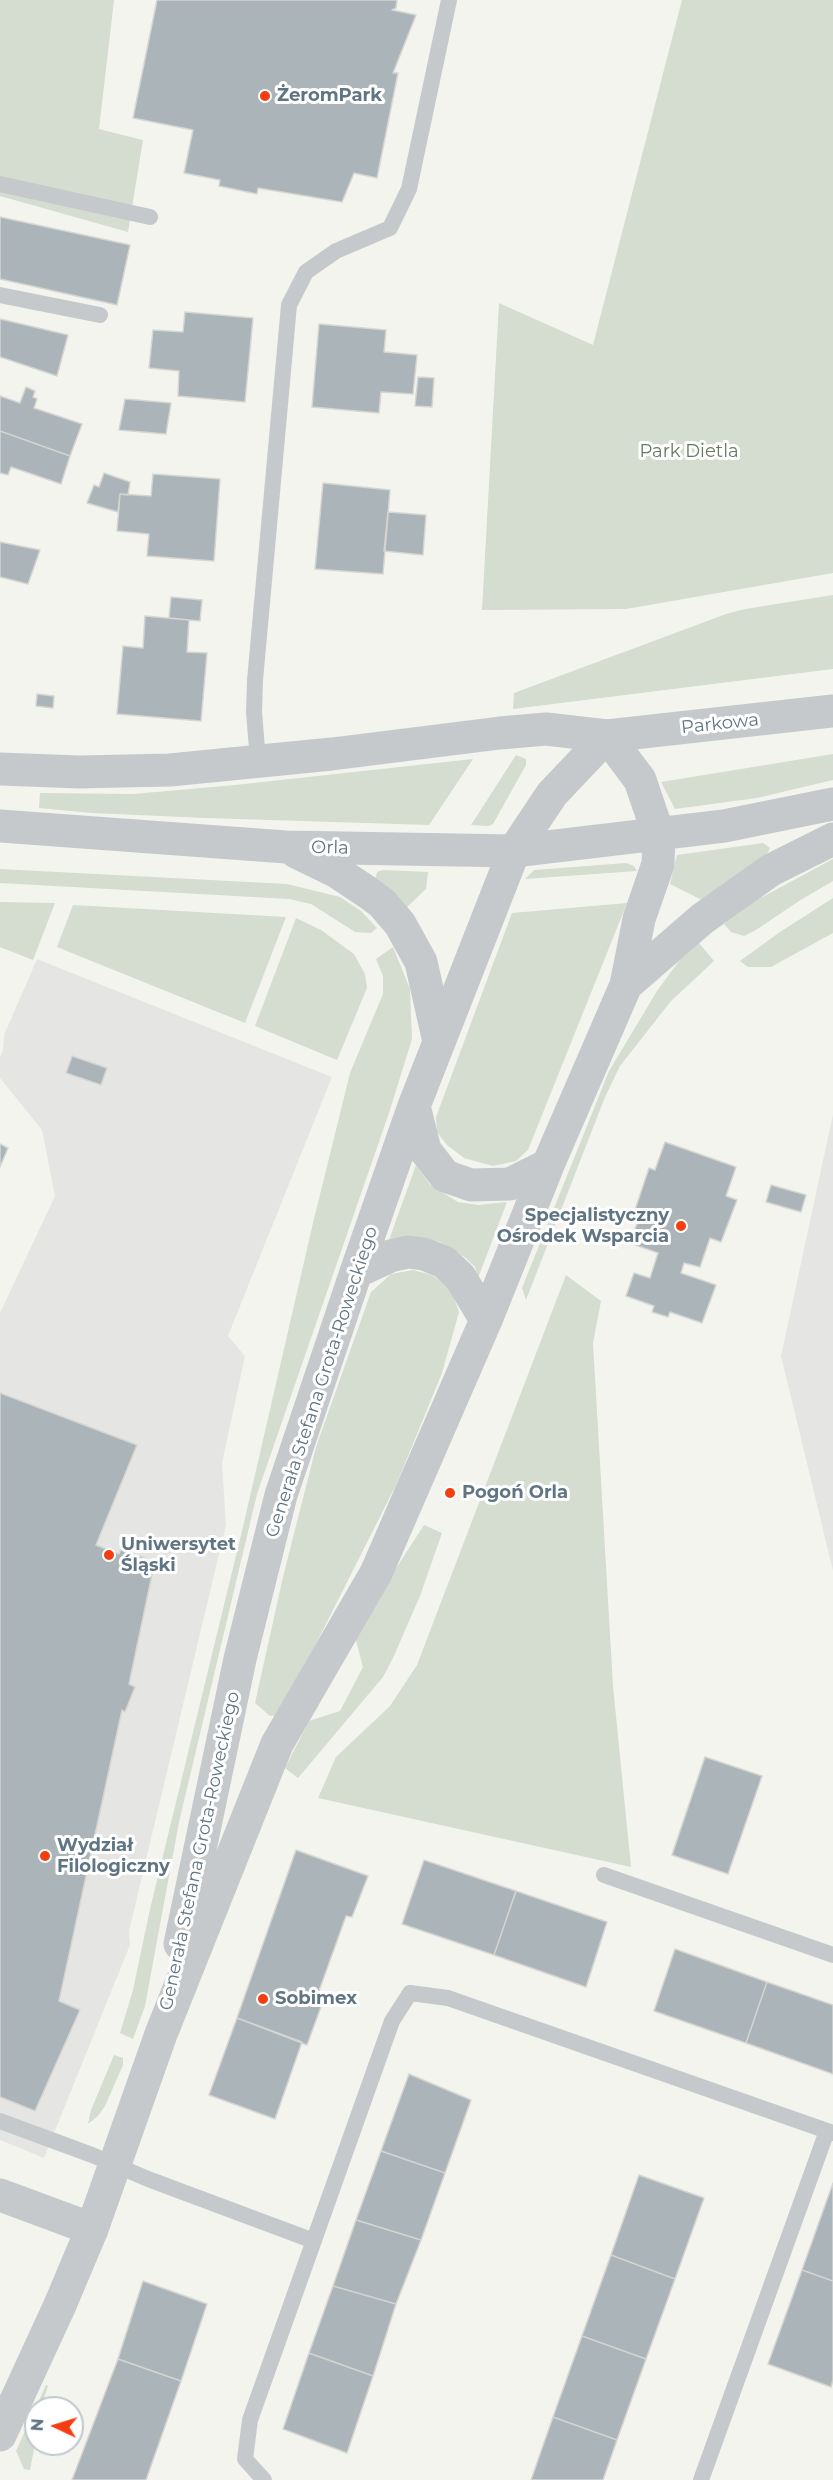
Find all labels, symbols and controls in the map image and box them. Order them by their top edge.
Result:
place label: ŻeromPark [277,85,382,107]
marker: ŻeromPark [258,89,272,103]
park label: Park Dietla [639,441,739,463]
street label: Parkowa [680,709,760,739]
street label: Orla [311,837,349,859]
place label: Specjalistyczny Ośrodek Wsparcia [497,1205,669,1248]
marker: Specjalistyczny Ośrodek Wsparcia [674,1219,688,1233]
street label: Generała Stefana Grota-Roweckiego [261,1224,383,1540]
place label: Pogoń Orla [462,1482,568,1504]
marker: Pogoń Orla [443,1486,457,1500]
place label: Uniwersytet Śląski [121,1534,236,1576]
marker: Uniwersytet Śląski [102,1548,116,1562]
street label: Generała Stefana Grota-Roweckiego [156,1690,244,2012]
place label: Wydział Filologiczny [57,1835,170,1878]
marker: Wydział Filologiczny [38,1849,52,1863]
place label: Sobimex [275,1988,357,2010]
marker: Sobimex [256,1992,270,2006]
north arrow [24,2396,84,2456]
text: N [28,2418,47,2432]

